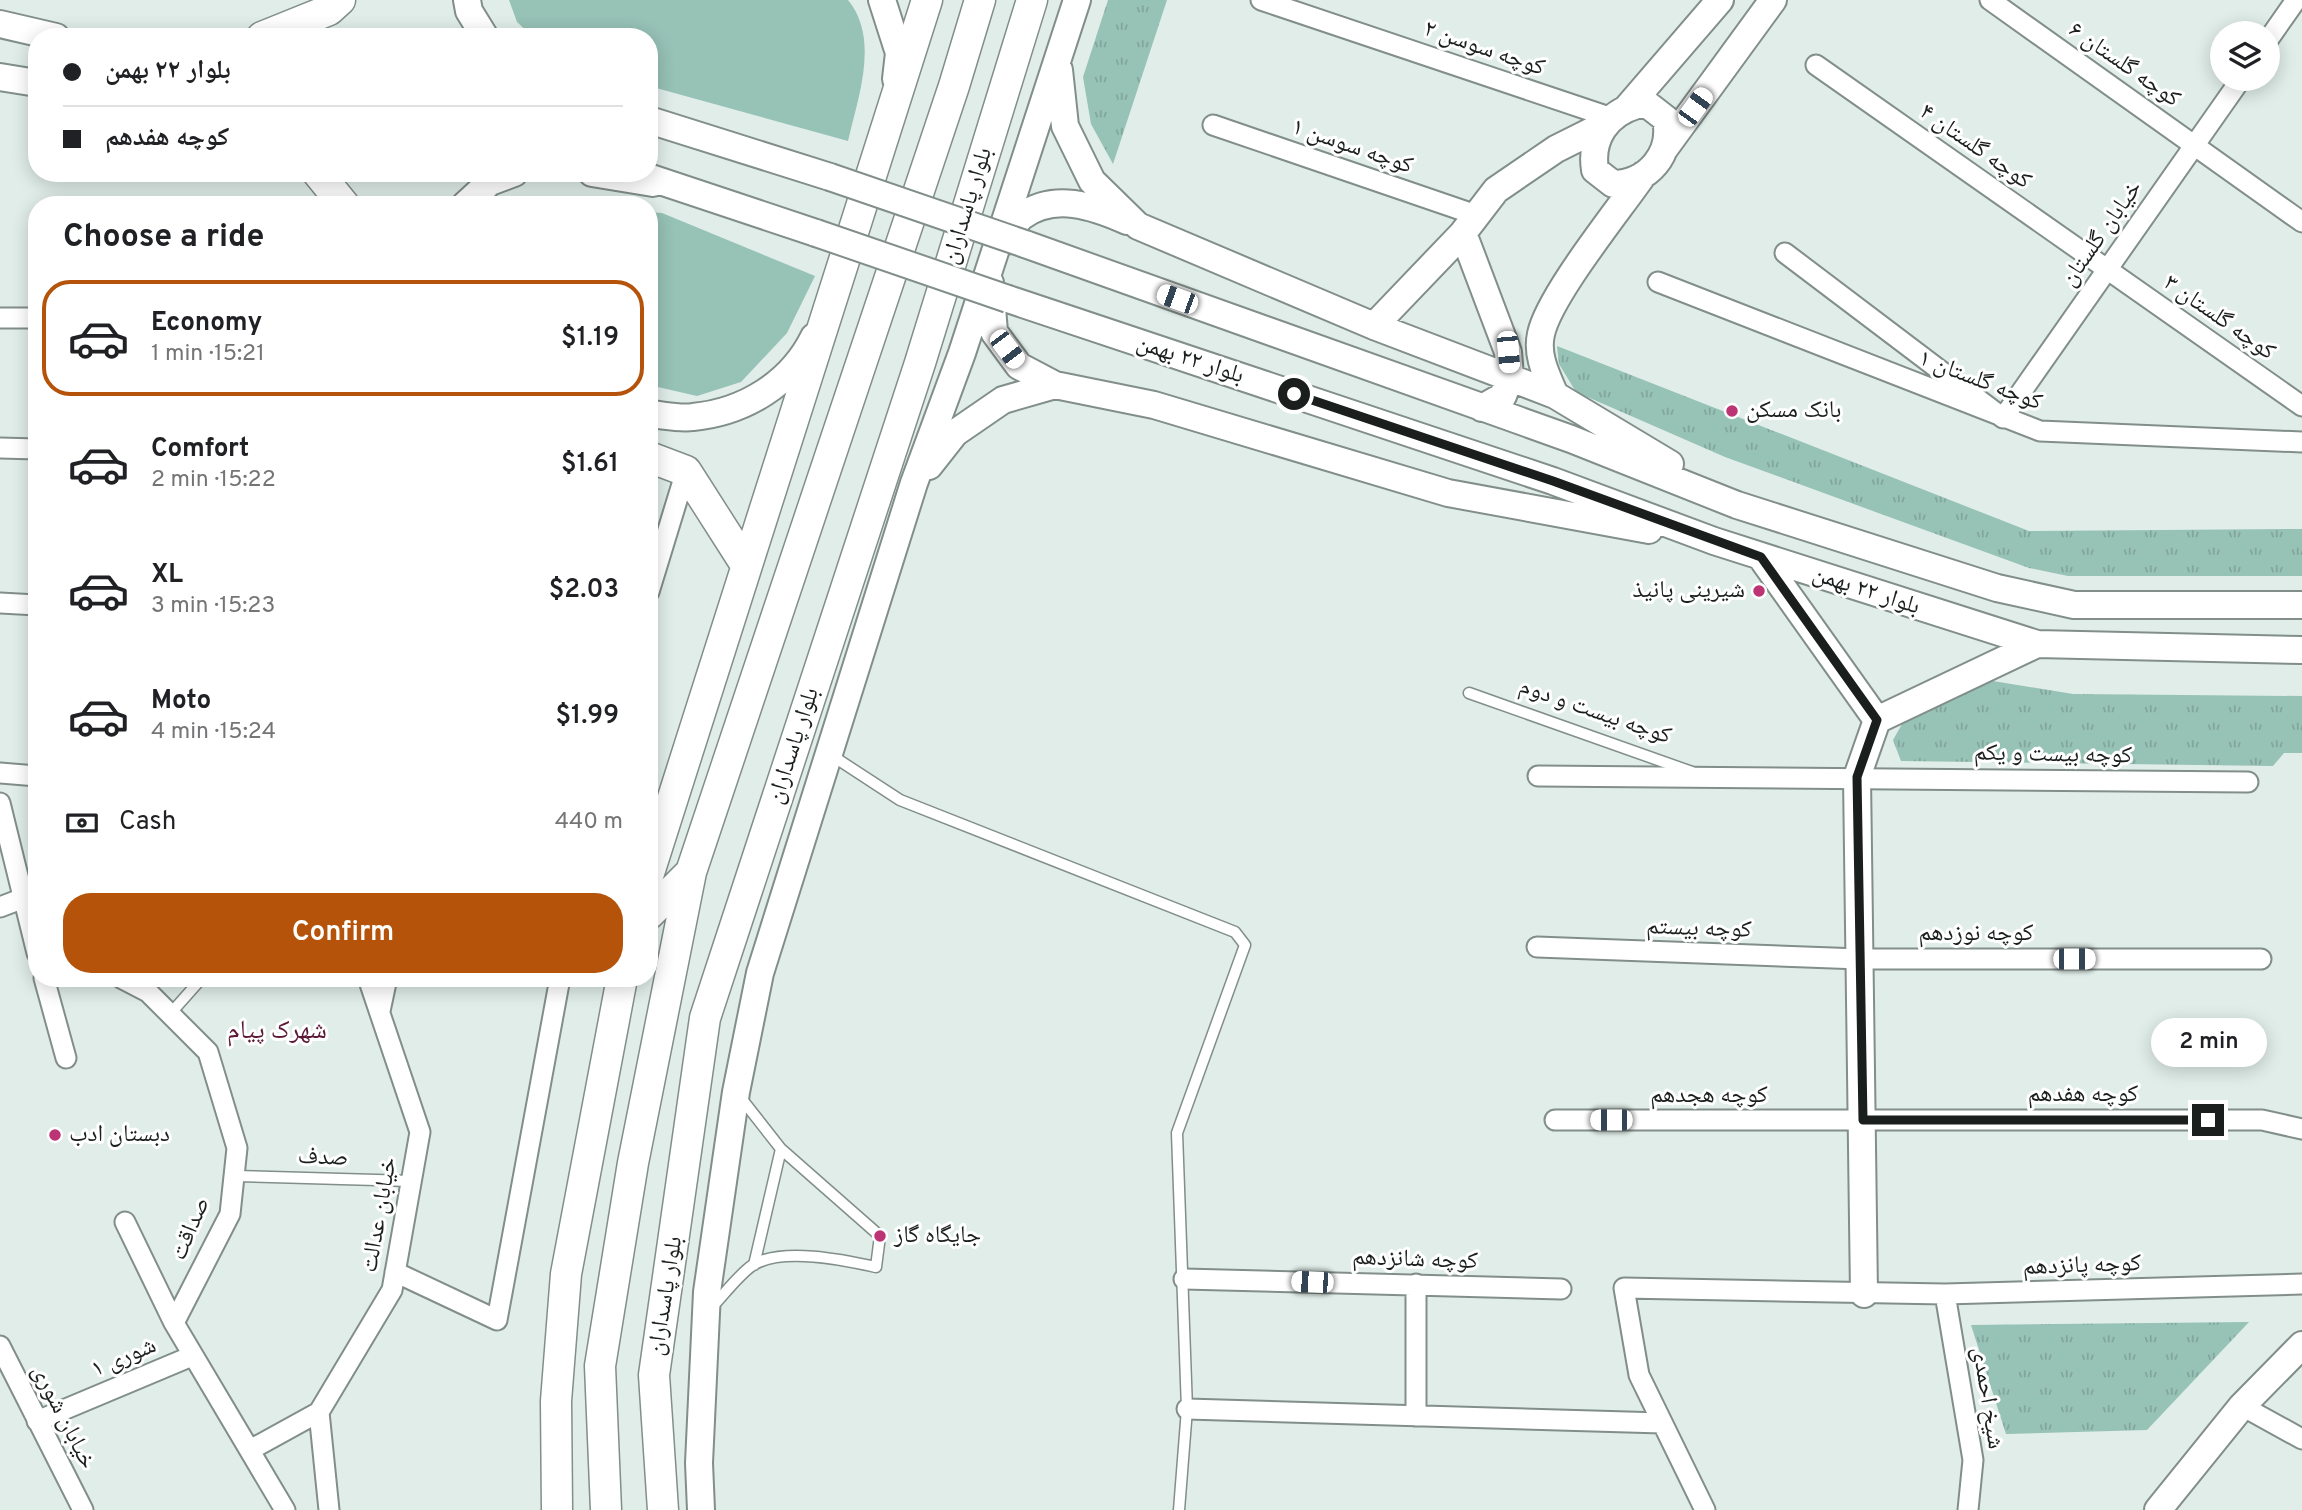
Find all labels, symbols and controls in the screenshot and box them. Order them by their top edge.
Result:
street label: کوچه سوسن ۲ [1419,14,1549,84]
street label: کوچه گلستان ۶ [2062,15,2186,115]
map controls [2210,21,2280,91]
button: layers [2210,21,2280,91]
text: بلوار ۲۲ بهمن [105,55,231,88]
car [1675,84,1716,130]
street label: کوچه گلستان ۴ [1913,97,2037,197]
street label: کوچه سوسن ۱ [1287,112,1417,182]
text: کوچه هفدهم [105,122,229,155]
street label: بلوار پاسداران [936,144,1000,268]
street label: خیابان گلستان [2054,175,2150,293]
text: Choose a ride [63,218,264,258]
street label: کوچه گلستان ۳ [2157,268,2281,368]
car [1154,282,1201,316]
icon: car [67,307,130,370]
text: Economy [151,307,262,340]
text: $1.19 [561,322,619,355]
car [986,326,1029,372]
street label: بلوار ۲۲ بهمن [1132,329,1248,391]
car [1496,330,1521,374]
text: 1 min · 15:21 [151,340,265,369]
street label: کوچه گلستان ۱ [1914,344,2046,418]
route start [1278,378,1310,410]
place label: بانک مسکن [1746,396,1841,426]
marker: بانک مسکن [1724,403,1740,419]
icon: car [67,433,130,496]
text: Comfort [151,433,249,466]
text: $1.61 [561,448,619,481]
text: 2 min · 15:22 [151,466,276,495]
icon: car [67,559,130,622]
text: XL [151,559,183,592]
street label: بلوار ۲۲ بهمن [1808,560,1924,622]
text: $2.03 [549,574,619,607]
place label: شیرینی پانیذ [1633,576,1745,606]
marker: شیرینی پانیذ [1751,583,1767,599]
text: 3 min · 15:23 [151,592,275,621]
street label: کوچه بیست و دوم [1515,672,1675,752]
street label: بلوار پاسداران [761,684,827,808]
icon: car [67,685,130,748]
text: Moto [151,685,211,718]
text: $1.99 [555,700,619,733]
text: 4 min · 15:24 [151,718,276,747]
street label: کوچه بیست و یکم [1974,739,2132,771]
icon: cash [63,804,101,842]
text: Cash [119,806,176,839]
text: 440 m [555,808,623,837]
button: Confirm [63,893,623,973]
street label: کوچه بیستم [1646,912,1752,946]
street label: کوچه نوزدهم [1919,919,2033,949]
car [2054,949,2096,970]
district label: شهرک پیام [227,1015,327,1048]
callout: 2 min [2150,1018,2266,1068]
text: 2 min [2179,1028,2239,1057]
street label: کوچه هفدهم [2028,1080,2138,1110]
street label: کوچه هجدهم [1650,1081,1768,1111]
route end [2192,1104,2224,1136]
car [1591,1110,1633,1131]
place label: دبستان ادب [69,1120,170,1150]
marker: دبستان ادب [47,1127,63,1143]
street label: صدف [297,1142,349,1174]
street label: خیابان عدالت [355,1155,405,1275]
street label: صداقت [164,1193,218,1265]
place label: جایگاه گاز [893,1221,981,1251]
marker: جایگاه گاز [872,1228,888,1244]
street label: بلوار پاسداران [642,1234,690,1358]
street label: کوچه شانزدهم [1352,1243,1478,1277]
street label: کوچه پانزدهم [2022,1249,2142,1283]
car [1291,1271,1334,1293]
street label: شوری ۱ [87,1331,161,1385]
street label: شیخ احمدی [1964,1345,2010,1451]
street label: خیابان شوری [24,1360,102,1474]

